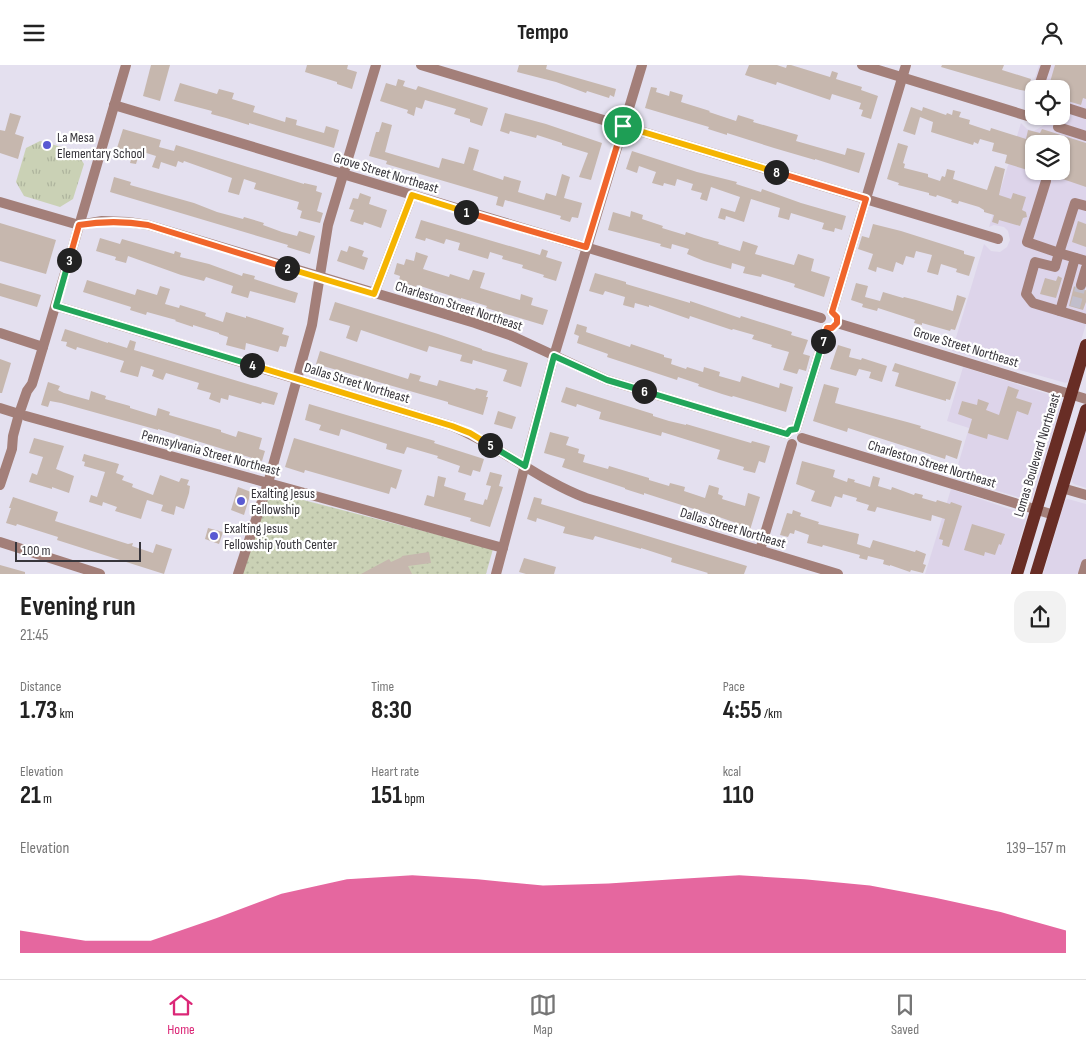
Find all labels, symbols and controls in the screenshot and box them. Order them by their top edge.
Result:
icon: menu [20,19,48,47]
text: Tempo [517,19,569,46]
icon: person [1038,19,1066,47]
map controls [1025,80,1070,180]
button: locate [1025,80,1070,125]
pin [602,105,644,147]
icon: arrive [609,112,637,140]
place label: La Mesa Elementary School [57,129,145,162]
button: layers [1025,135,1070,180]
marker: La Mesa Elementary School [41,139,53,151]
street label: Grove Street Northeast [331,149,441,197]
pin: 8 [764,159,788,185]
text: 8 [773,164,780,181]
pin: 1 [454,199,478,225]
text: 1 [464,204,469,221]
pin: 3 [56,247,82,273]
text: 3 [66,252,73,269]
pin: 2 [274,255,300,281]
text: 2 [284,260,291,277]
street label: Charleston Street Northeast [393,277,525,335]
street label: Grove Street Northeast [911,323,1021,371]
pin: 7 [810,329,836,353]
text: 7 [820,333,827,350]
pin: 4 [240,353,264,377]
text: 4 [249,357,256,374]
street label: Dallas Street Northeast [302,359,412,407]
pin: 6 [632,379,656,403]
text: 6 [641,383,648,400]
street label: Lomas Boulevard Northeast [1010,391,1064,519]
street label: Pennsylvania Street Northeast [140,426,282,480]
pin: 5 [478,433,502,457]
street label: Charleston Street Northeast [866,436,998,492]
text: 5 [487,437,494,454]
place label: Exalting Jesus Fellowship [251,485,315,518]
marker: Exalting Jesus Fellowship [235,495,247,507]
street label: Dallas Street Northeast [678,504,788,552]
place label: Exalting Jesus Fellowship Youth Center [224,520,337,553]
marker: Exalting Jesus Fellowship Youth Center [208,530,220,542]
scale bar [15,539,141,562]
text: 100 m [22,542,51,559]
text: Evening run [20,590,136,623]
button: share [1014,591,1066,643]
text: 21:45 [20,626,48,645]
text: Distance [20,678,61,695]
text: Time [371,678,394,695]
text: Pace [723,678,745,695]
text: 1.73 [20,695,57,726]
text: 8:30 [371,695,412,726]
text: 4:55 [723,695,762,726]
text: km [57,705,74,722]
text: /km [762,705,782,722]
text: Elevation [20,763,63,780]
text: Heart rate [371,763,419,780]
text: kcal [723,763,741,780]
text: 21 [20,780,41,811]
text: 151 [371,780,402,811]
text: 110 [723,780,754,811]
text: m [41,790,52,807]
text: bpm [402,790,425,807]
text: Elevation [20,839,69,858]
text: 139–157 m [1007,839,1066,858]
tab: Home [167,991,195,1038]
tab: Map [529,991,557,1038]
tab: Saved [891,991,919,1038]

